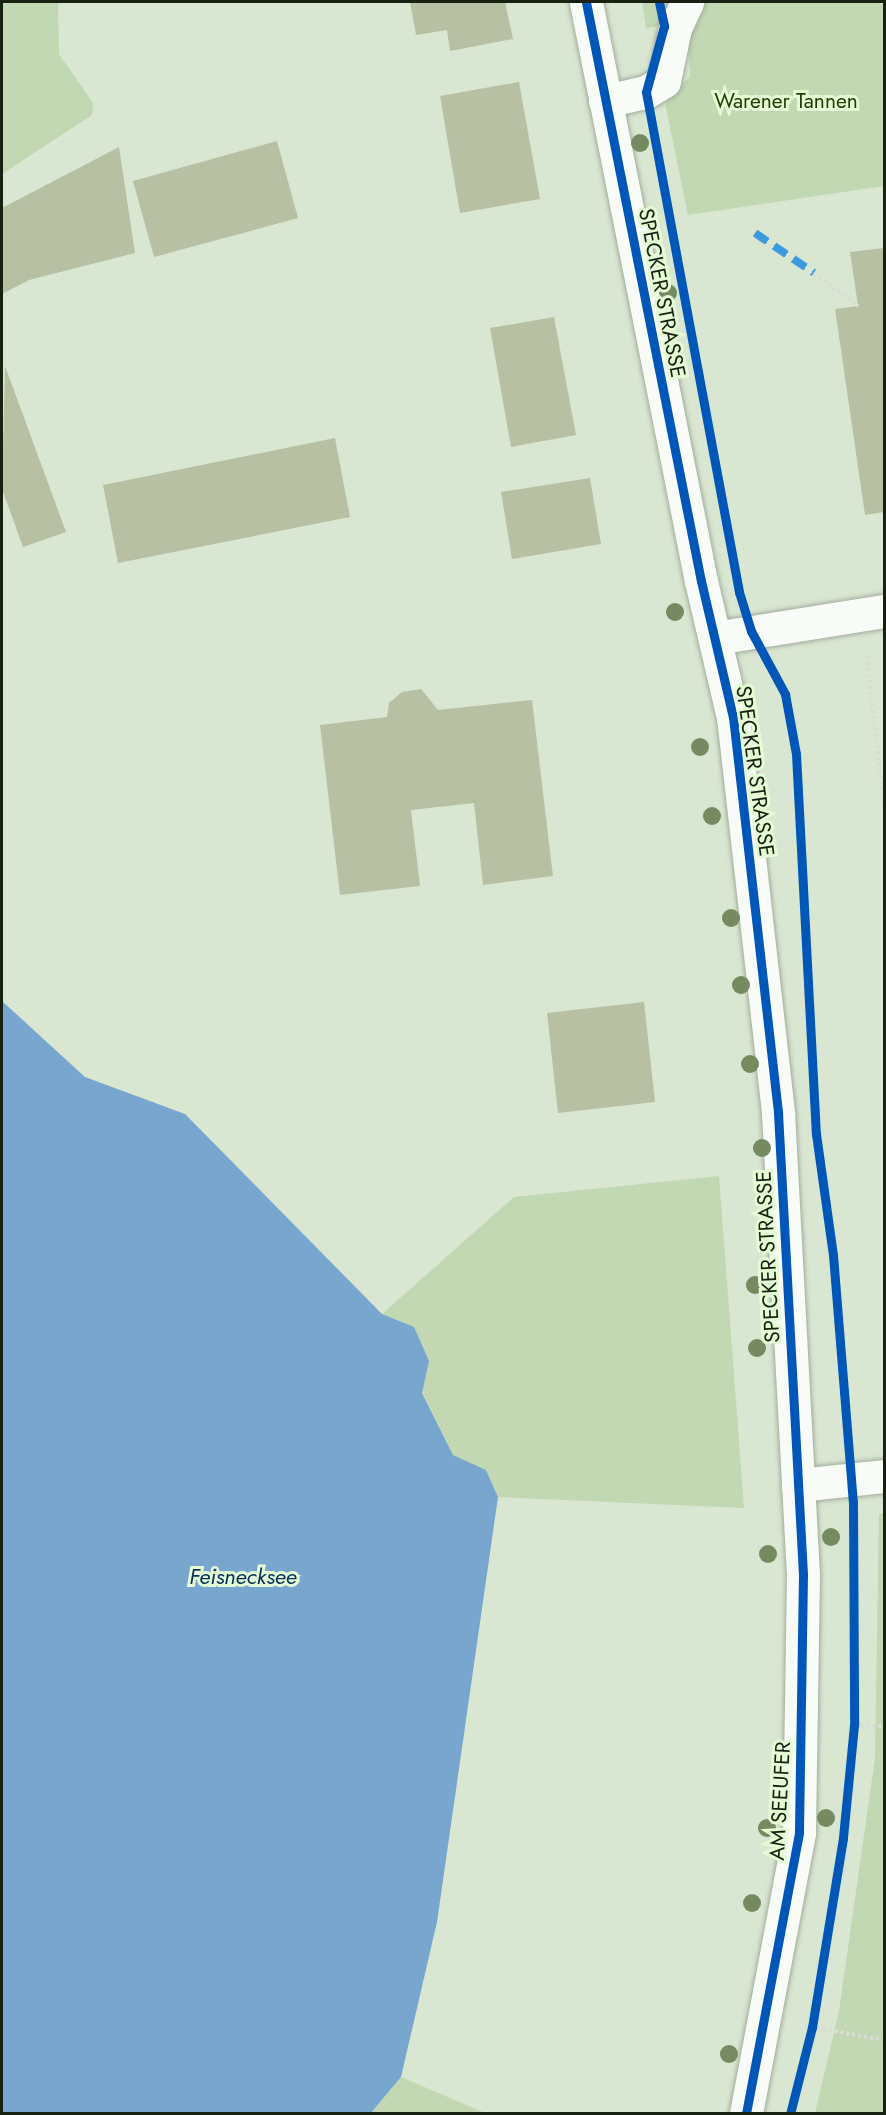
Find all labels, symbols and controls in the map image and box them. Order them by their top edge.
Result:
park label: Warener Tannen [714,88,858,114]
street label: SPECKER STRASSE [633,206,691,380]
street label: SPECKER STRASSE [731,684,779,858]
street label: SPECKER STRASSE [751,1171,785,1343]
water label: Feisnecksee [189,1564,297,1590]
street label: AM SEEUFER [764,1741,796,1861]

